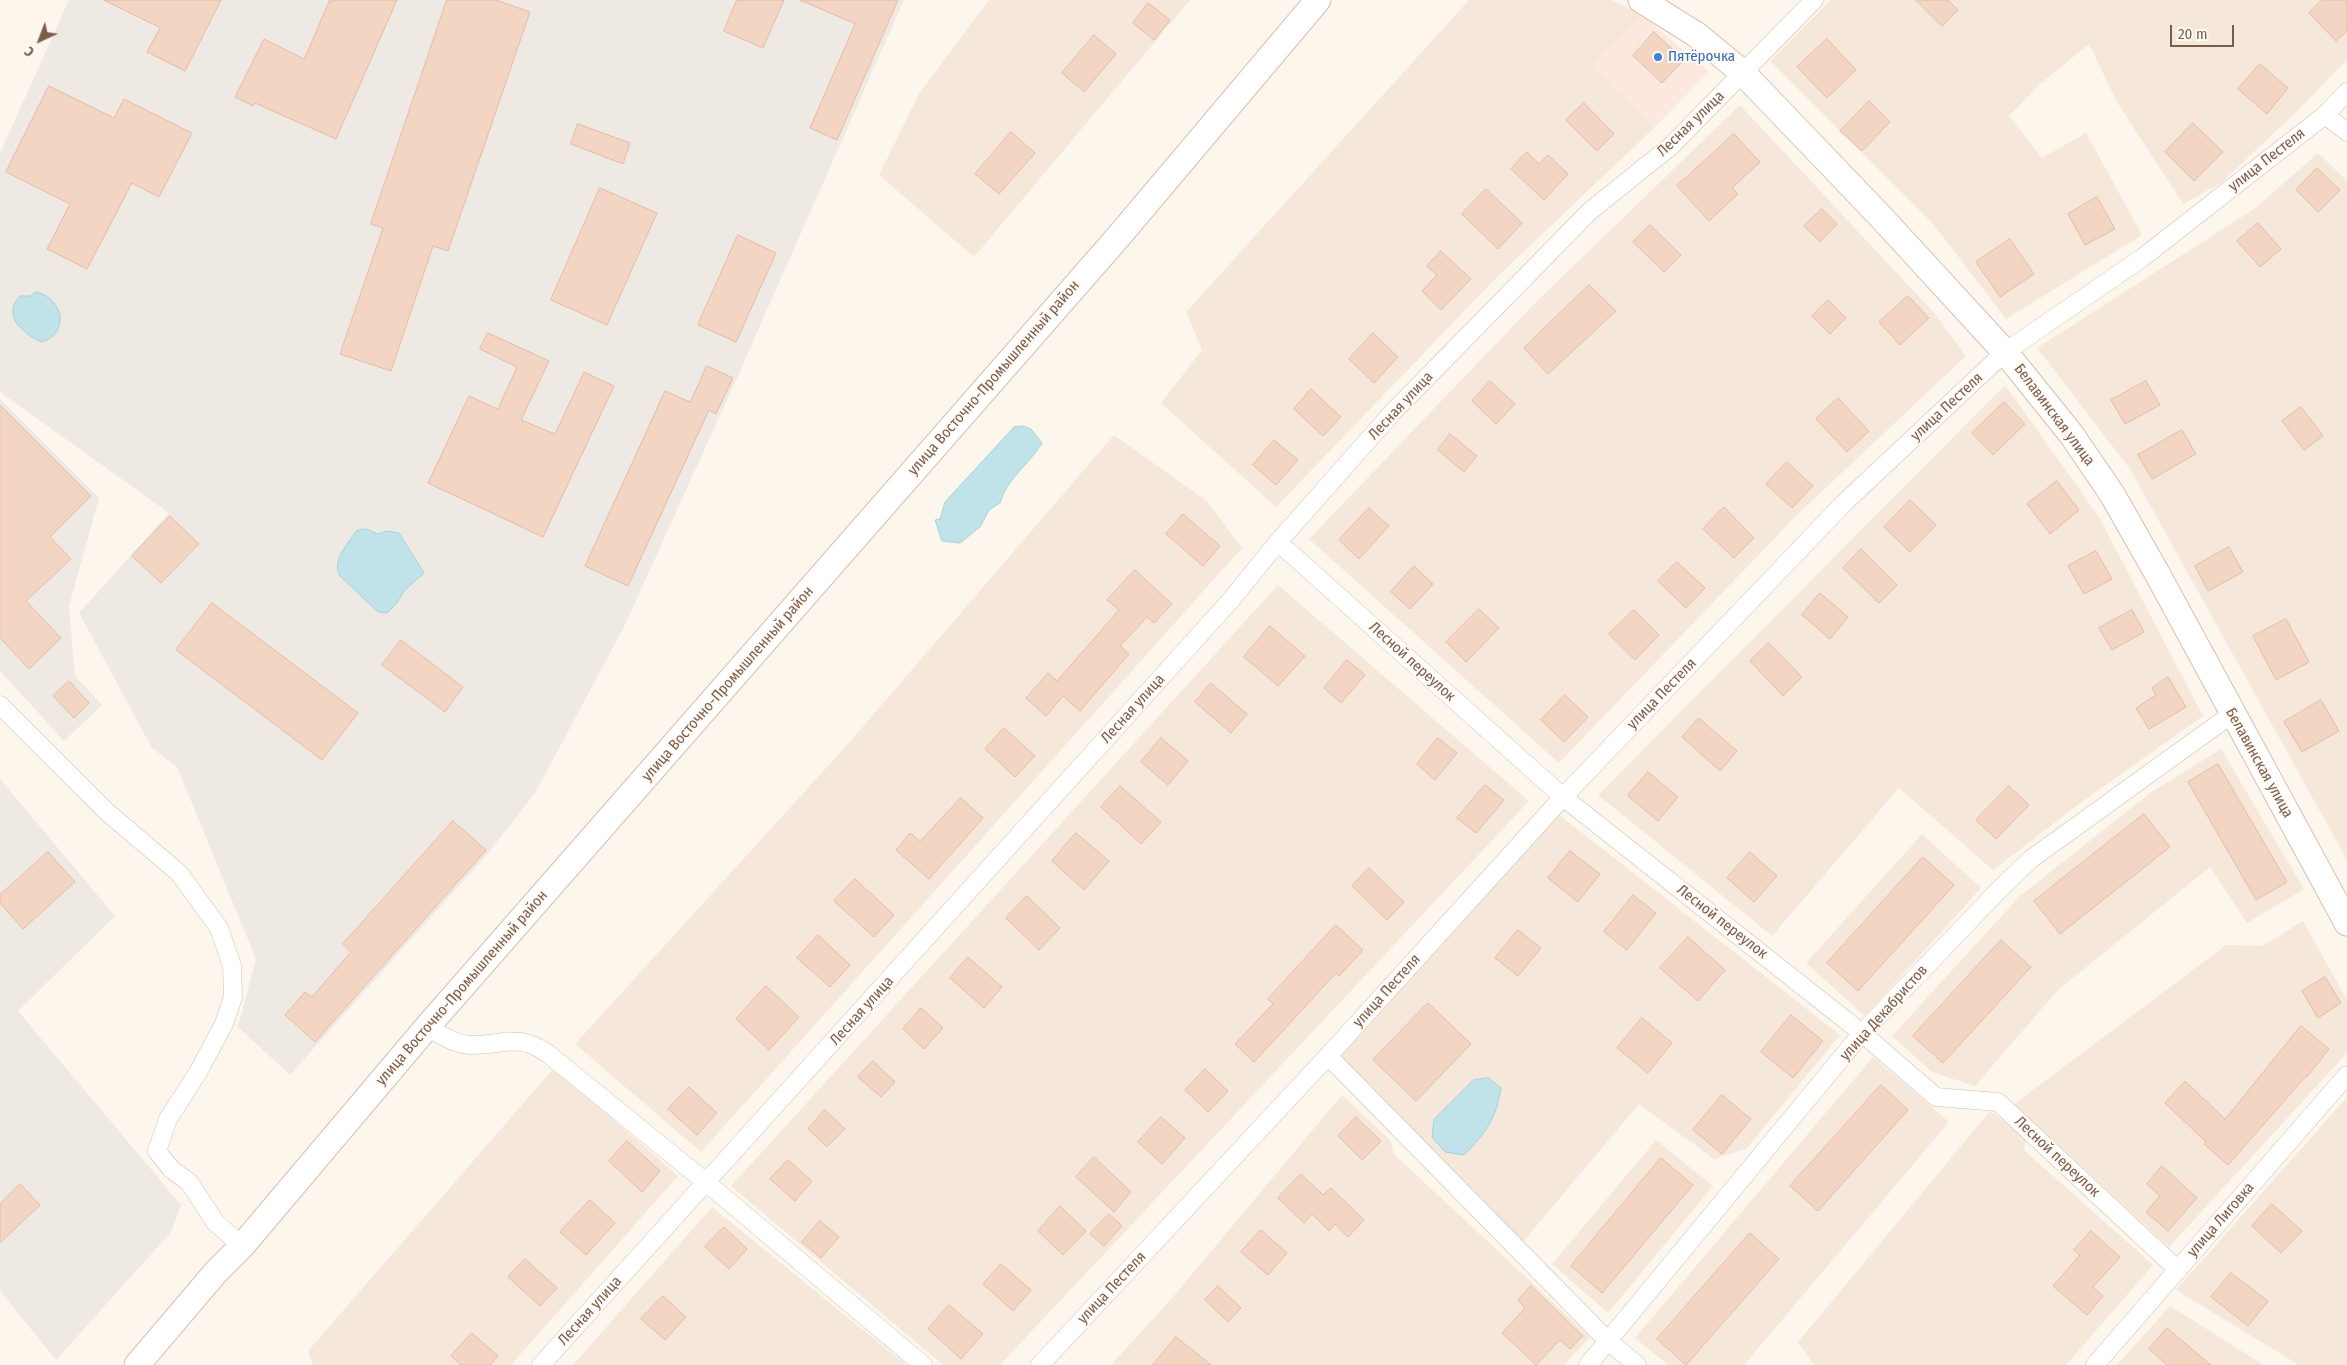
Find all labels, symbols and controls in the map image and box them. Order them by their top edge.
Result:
north arrow [15,15,65,65]
scale bar [2172,15,2236,47]
text: 20 m [2178,25,2208,43]
text: С [21,43,38,60]
place label: Пятёрочка [1668,48,1735,66]
marker: Пятёрочка [1652,51,1664,63]
street label: Лесная улица [1654,87,1728,161]
street label: улица Пестеля [2225,125,2309,195]
street label: улица Восточно-Промышленный район [904,277,1084,479]
street label: Белавинская улица [2010,361,2098,469]
street label: Лесная улица [1365,368,1437,444]
street label: улица Пестеля [1907,369,1987,445]
street label: улица Восточно-Промышленный район [638,583,818,785]
street label: Лесной переулок [1365,619,1459,705]
street label: улица Пестеля [1624,655,1700,733]
street label: Лесная улица [1097,671,1169,747]
street label: Белавинская улица [2221,705,2297,821]
street label: Лесной переулок [1673,881,1771,963]
street label: улица Восточно-Промышленный район [372,887,552,1089]
street label: улица Пестеля [1349,951,1425,1031]
street label: улица Декабристов [1836,961,1932,1065]
street label: Лесная улица [826,973,898,1049]
street label: Лесной переулок [2011,1113,2103,1201]
street label: улица Лиговка [2184,1179,2258,1261]
street label: улица Пестеля [1074,1248,1150,1328]
street label: Лесная улица [554,1273,626,1349]

